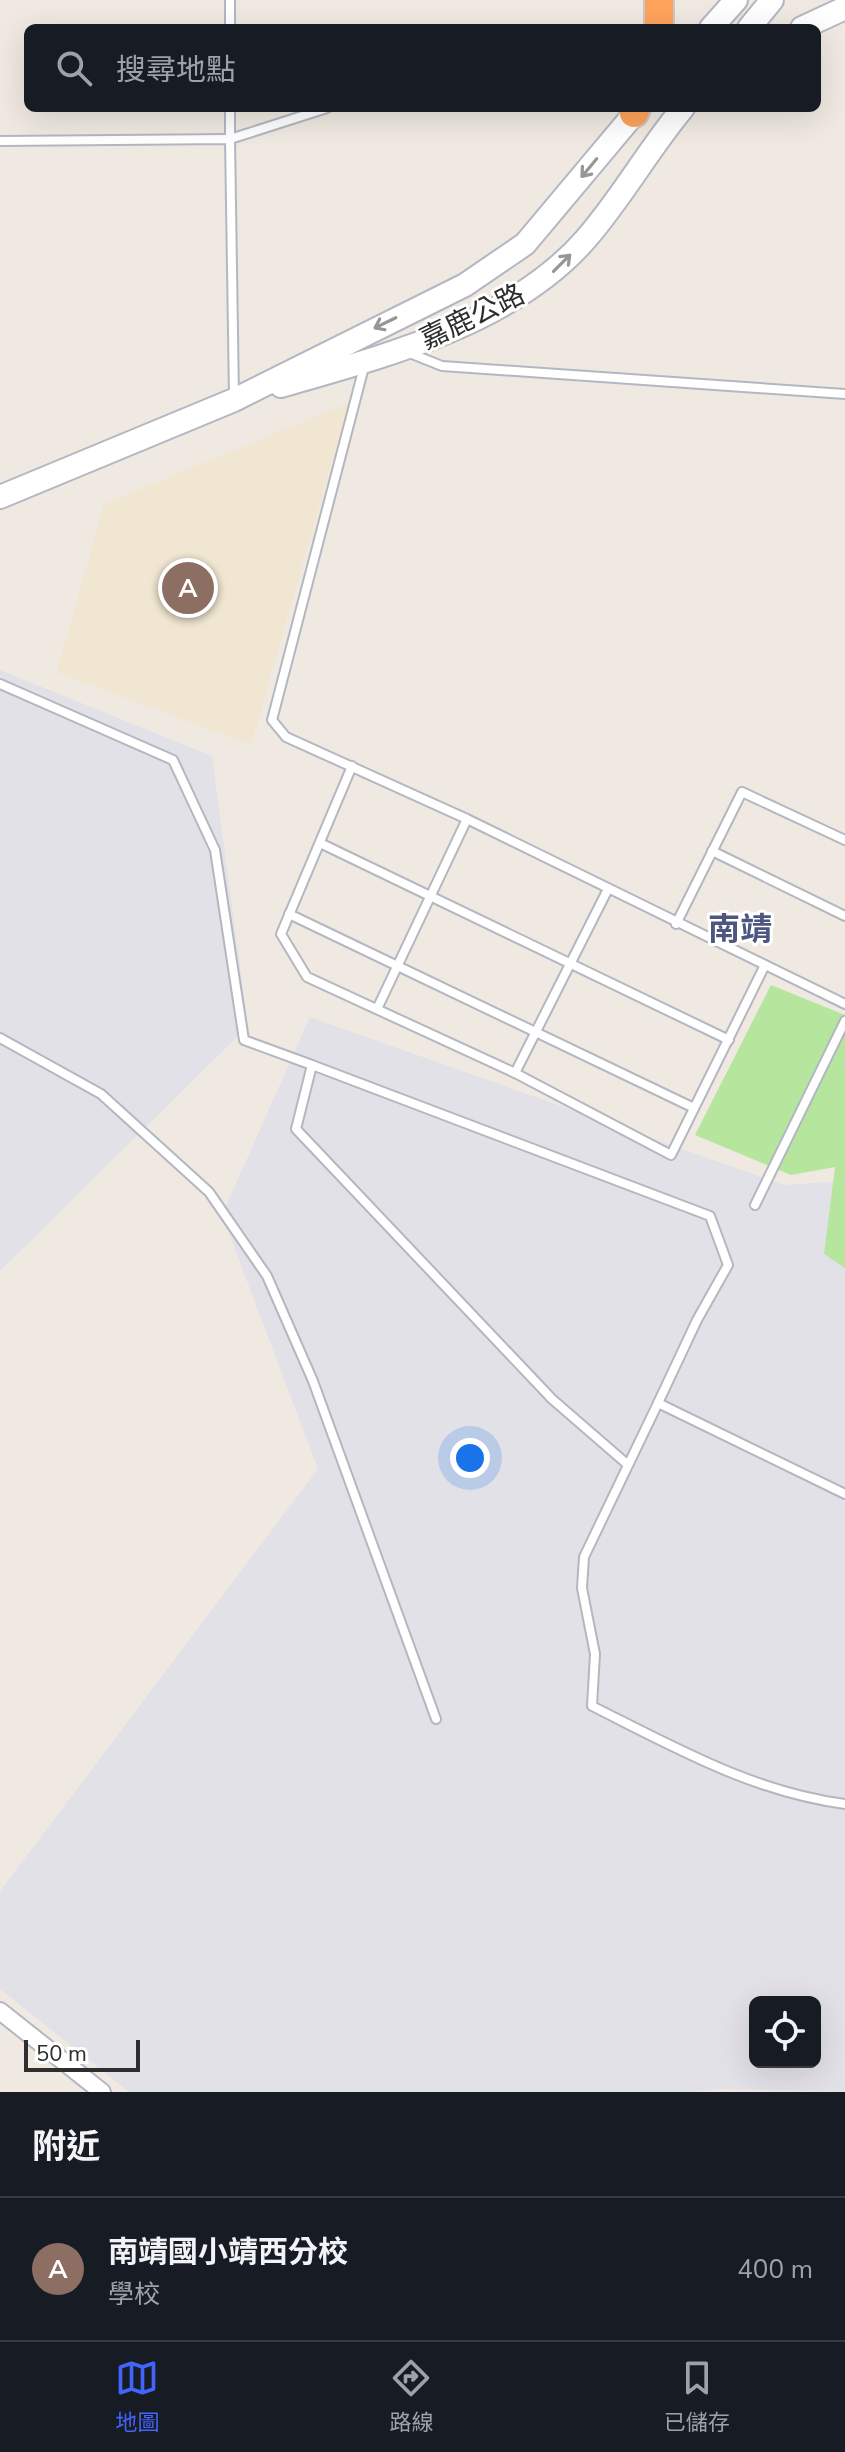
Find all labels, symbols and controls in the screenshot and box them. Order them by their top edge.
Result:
search box [24,24,821,112]
icon: search [52,46,96,90]
text: 搜尋地點 [116,50,236,91]
one-way arrow [580,157,598,178]
one-way arrow [552,254,571,273]
street label: 嘉鹿公路 [414,275,531,359]
one-way arrow [374,316,398,331]
pin: A [162,558,214,618]
district label: 南靖 [708,908,772,951]
your location [450,1438,490,1478]
map controls [749,1996,821,2068]
button: locate [749,1996,821,2068]
scale bar [24,2036,140,2072]
text: 50 m [36,2039,87,2069]
text: 附近 [32,2124,100,2170]
text: 南靖國小靖西分校 [108,2232,348,2273]
text: A [48,2252,68,2287]
text: 400 m [737,2252,813,2287]
text: 學校 [108,2277,160,2312]
tab: 地圖 [115,2356,159,2438]
tab: 路線 [389,2356,434,2438]
tab: 已儲存 [664,2356,730,2438]

